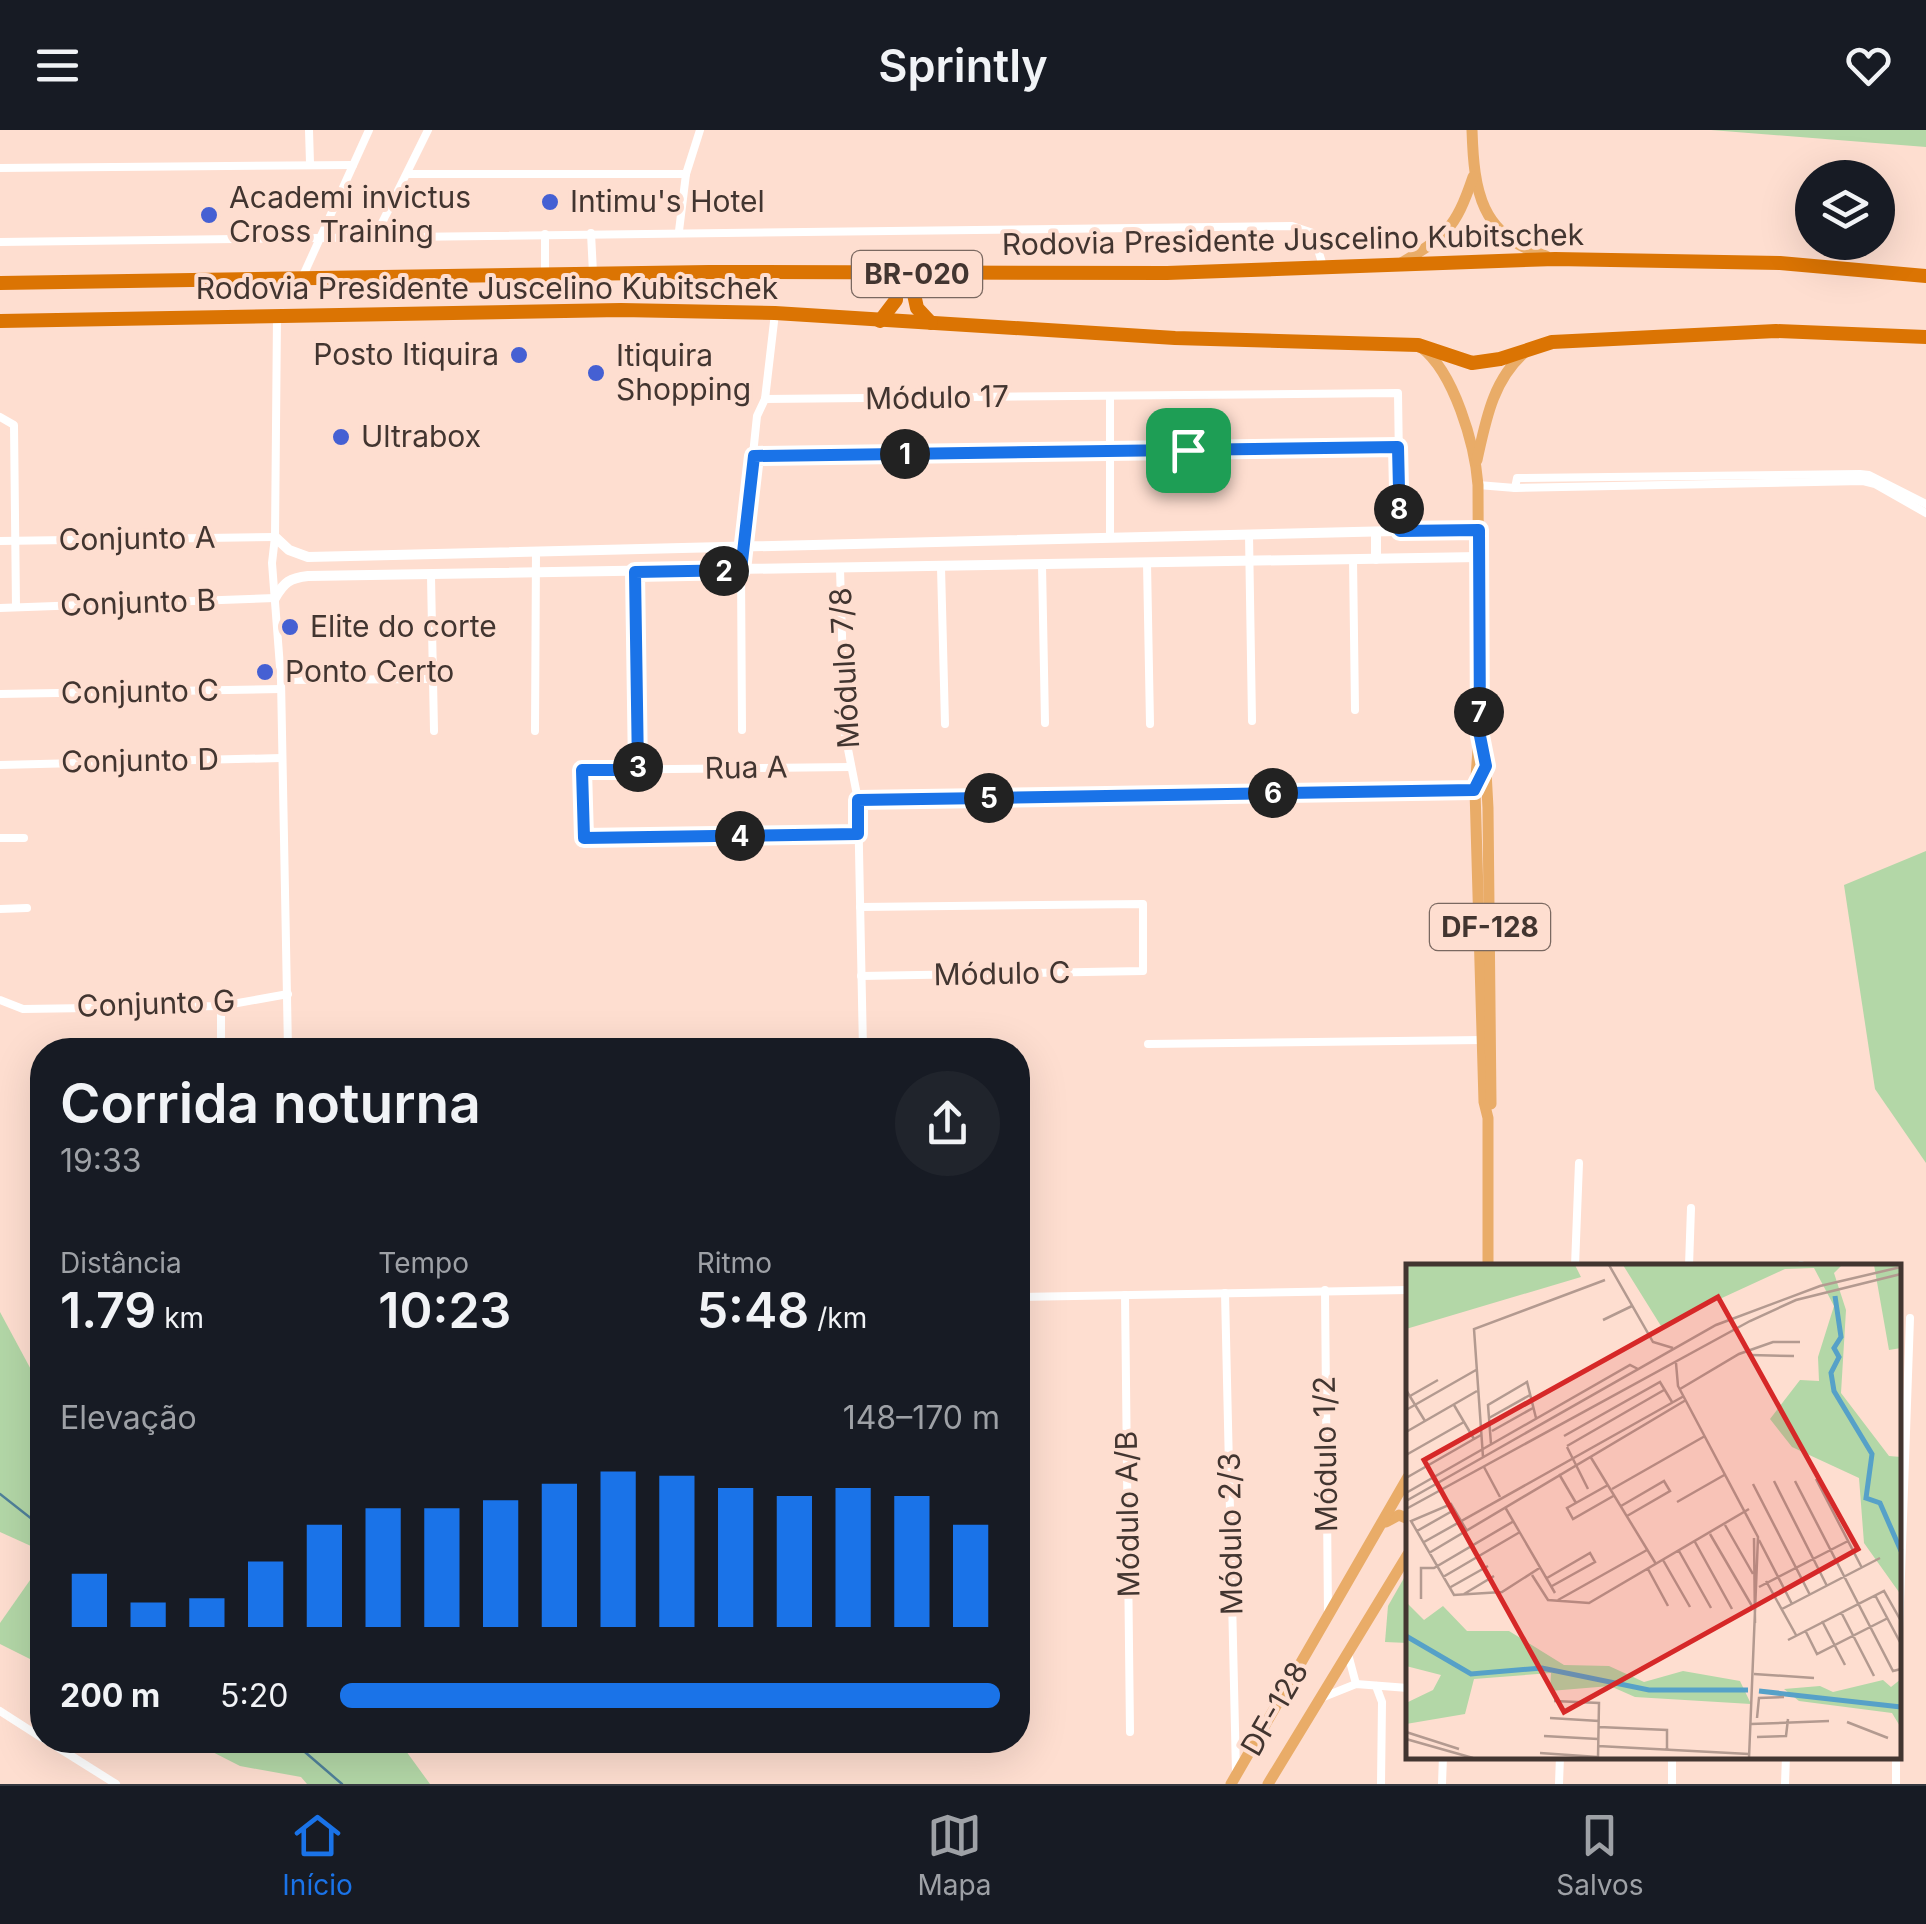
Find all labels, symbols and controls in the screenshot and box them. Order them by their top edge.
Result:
icon: menu [30,38,85,93]
text: Sprintly [878,38,1048,93]
icon: heart [1841,38,1896,93]
map controls [1795,160,1895,260]
button: layers [1795,160,1895,260]
place label: Academi invictus Cross Training [229,179,471,249]
place label: Intimu's Hotel [570,183,765,219]
marker: Intimu's Hotel [539,191,561,213]
marker: Academi invictus Cross Training [198,204,220,226]
street label: Rodovia Presidente Juscelino Kubitschek [1002,216,1585,262]
road number: BR-020 [852,251,982,297]
street label: Rodovia Presidente Juscelino Kubitschek [196,270,779,306]
place label: Posto Itiquira [313,336,499,372]
place label: Itiquira Shopping [616,337,751,407]
marker: Posto Itiquira [508,344,530,366]
marker: Itiquira Shopping [585,362,607,384]
street label: Módulo 17 [865,378,1009,416]
pin [1146,408,1231,493]
place label: Ultrabox [361,418,481,454]
icon: arrive [1161,423,1216,478]
marker: Ultrabox [330,426,352,448]
pin: 1 [880,429,930,479]
text: 1 [899,437,911,471]
pin: 8 [1374,484,1424,534]
text: 8 [1390,492,1408,526]
street label: Conjunto A [58,519,216,557]
pin: 2 [699,546,749,596]
text: 2 [715,554,733,588]
street label: Conjunto B [59,581,217,623]
street label: Módulo 7/8 [822,587,866,750]
place label: Elite do corte [310,608,497,644]
marker: Elite do corte [279,616,301,638]
place label: Ponto Certo [285,653,454,689]
marker: Ponto Certo [254,661,276,683]
street label: Conjunto C [61,672,219,710]
pin: 7 [1454,687,1504,737]
text: 7 [1471,695,1487,729]
street label: Conjunto D [61,741,219,779]
pin: 3 [613,742,663,792]
street label: Rua A [704,748,788,786]
text: 3 [629,750,647,784]
pin: 6 [1248,768,1298,818]
pin: 5 [964,773,1014,823]
text: 6 [1264,776,1282,810]
text: 5 [980,781,998,815]
pin: 4 [715,811,765,861]
text: 4 [731,819,749,853]
road number: DF-128 [1430,904,1550,950]
street label: Módulo C [933,954,1071,992]
street label: Conjunto G [76,982,236,1024]
text: Corrida noturna [60,1070,481,1136]
button: share [895,1071,1000,1176]
text: 19:33 [60,1141,142,1180]
text: Distância [60,1246,182,1280]
text: Tempo [378,1246,469,1280]
text: Ritmo [697,1246,772,1280]
inset map [1406,1264,1901,1759]
text: 1.79 [60,1280,156,1340]
text: 10:23 [378,1280,511,1340]
text: 5:48 [697,1280,809,1340]
text: km [156,1301,204,1335]
text: /km [809,1301,867,1335]
street label: Módulo 1/2 [1306,1376,1344,1532]
text: Elevação [60,1398,197,1437]
text: 148–170 m [843,1398,1000,1437]
street label: Módulo A/B [1108,1430,1146,1598]
street label: Módulo 2/3 [1211,1452,1249,1616]
street label: DF-128 [1233,1655,1315,1762]
text: 200 m [60,1676,160,1715]
text: 5:20 [220,1676,288,1715]
tab: Início [282,1808,353,1902]
tab: Mapa [917,1808,992,1902]
tab: Salvos [1556,1808,1644,1902]

